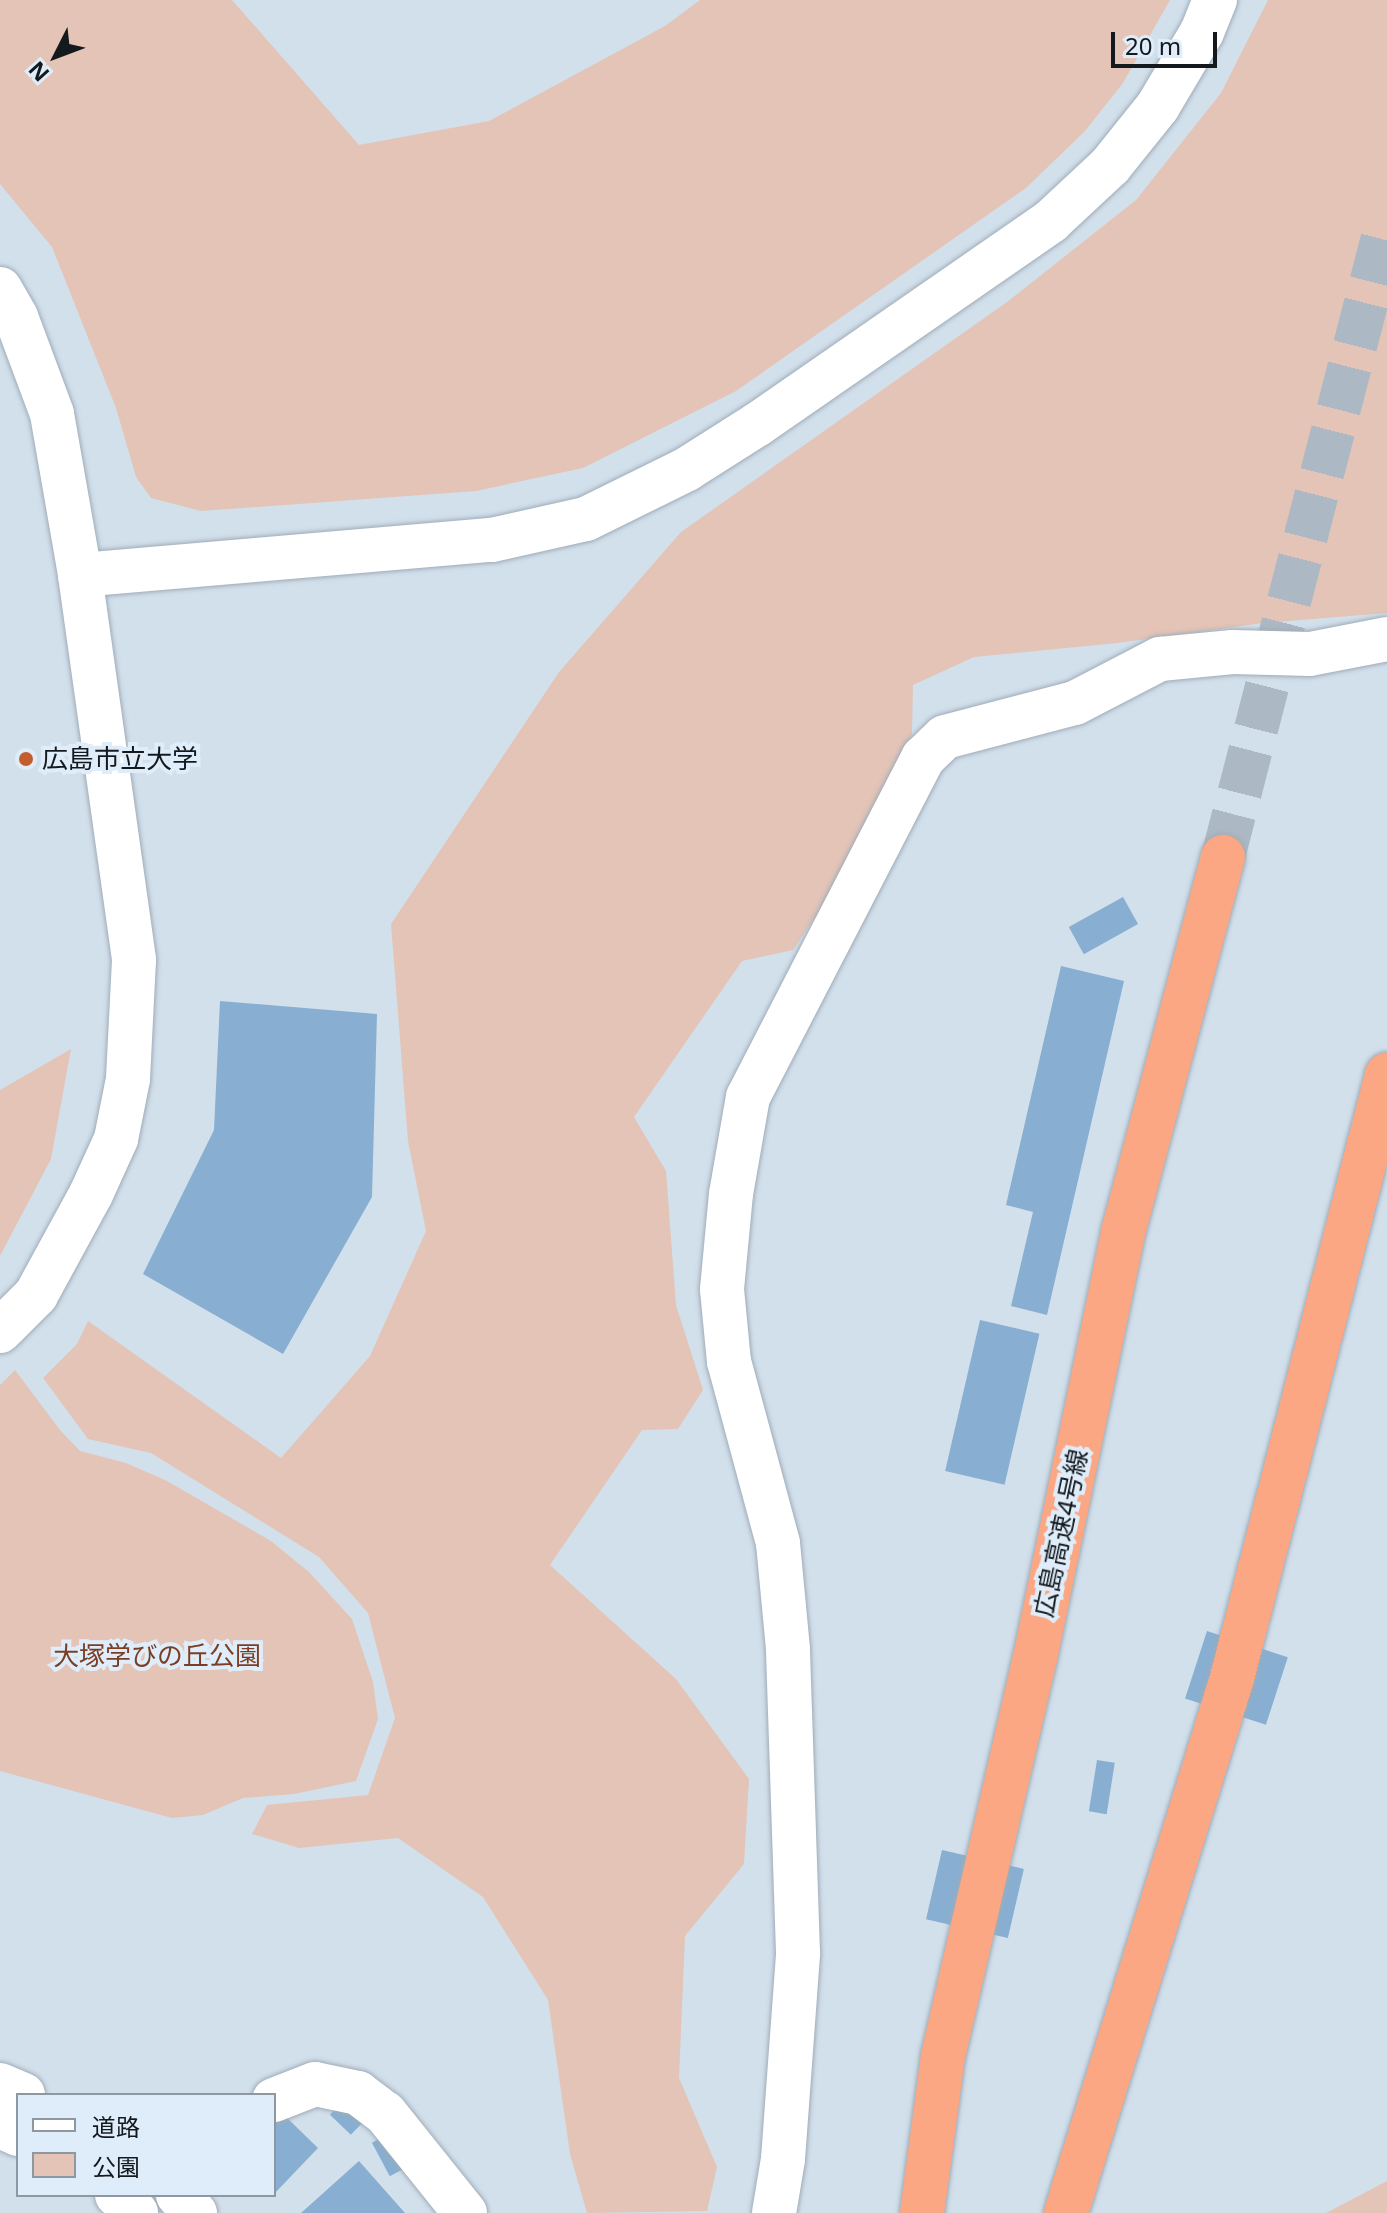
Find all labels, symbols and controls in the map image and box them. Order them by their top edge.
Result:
north arrow [16,16,96,96]
scale bar [1115,16,1221,66]
text: 20 m [1125,29,1181,62]
text: N [21,55,55,89]
place label: 広島市立大学 [42,743,198,775]
marker: 広島市立大学 [17,750,35,768]
street label: 広島高速4号線 [1028,1446,1094,1620]
park label: 大塚学びの丘公園 [53,1640,261,1672]
legend [16,2093,276,2197]
text: 道路 [92,2110,140,2143]
text: 公園 [92,2150,140,2183]

